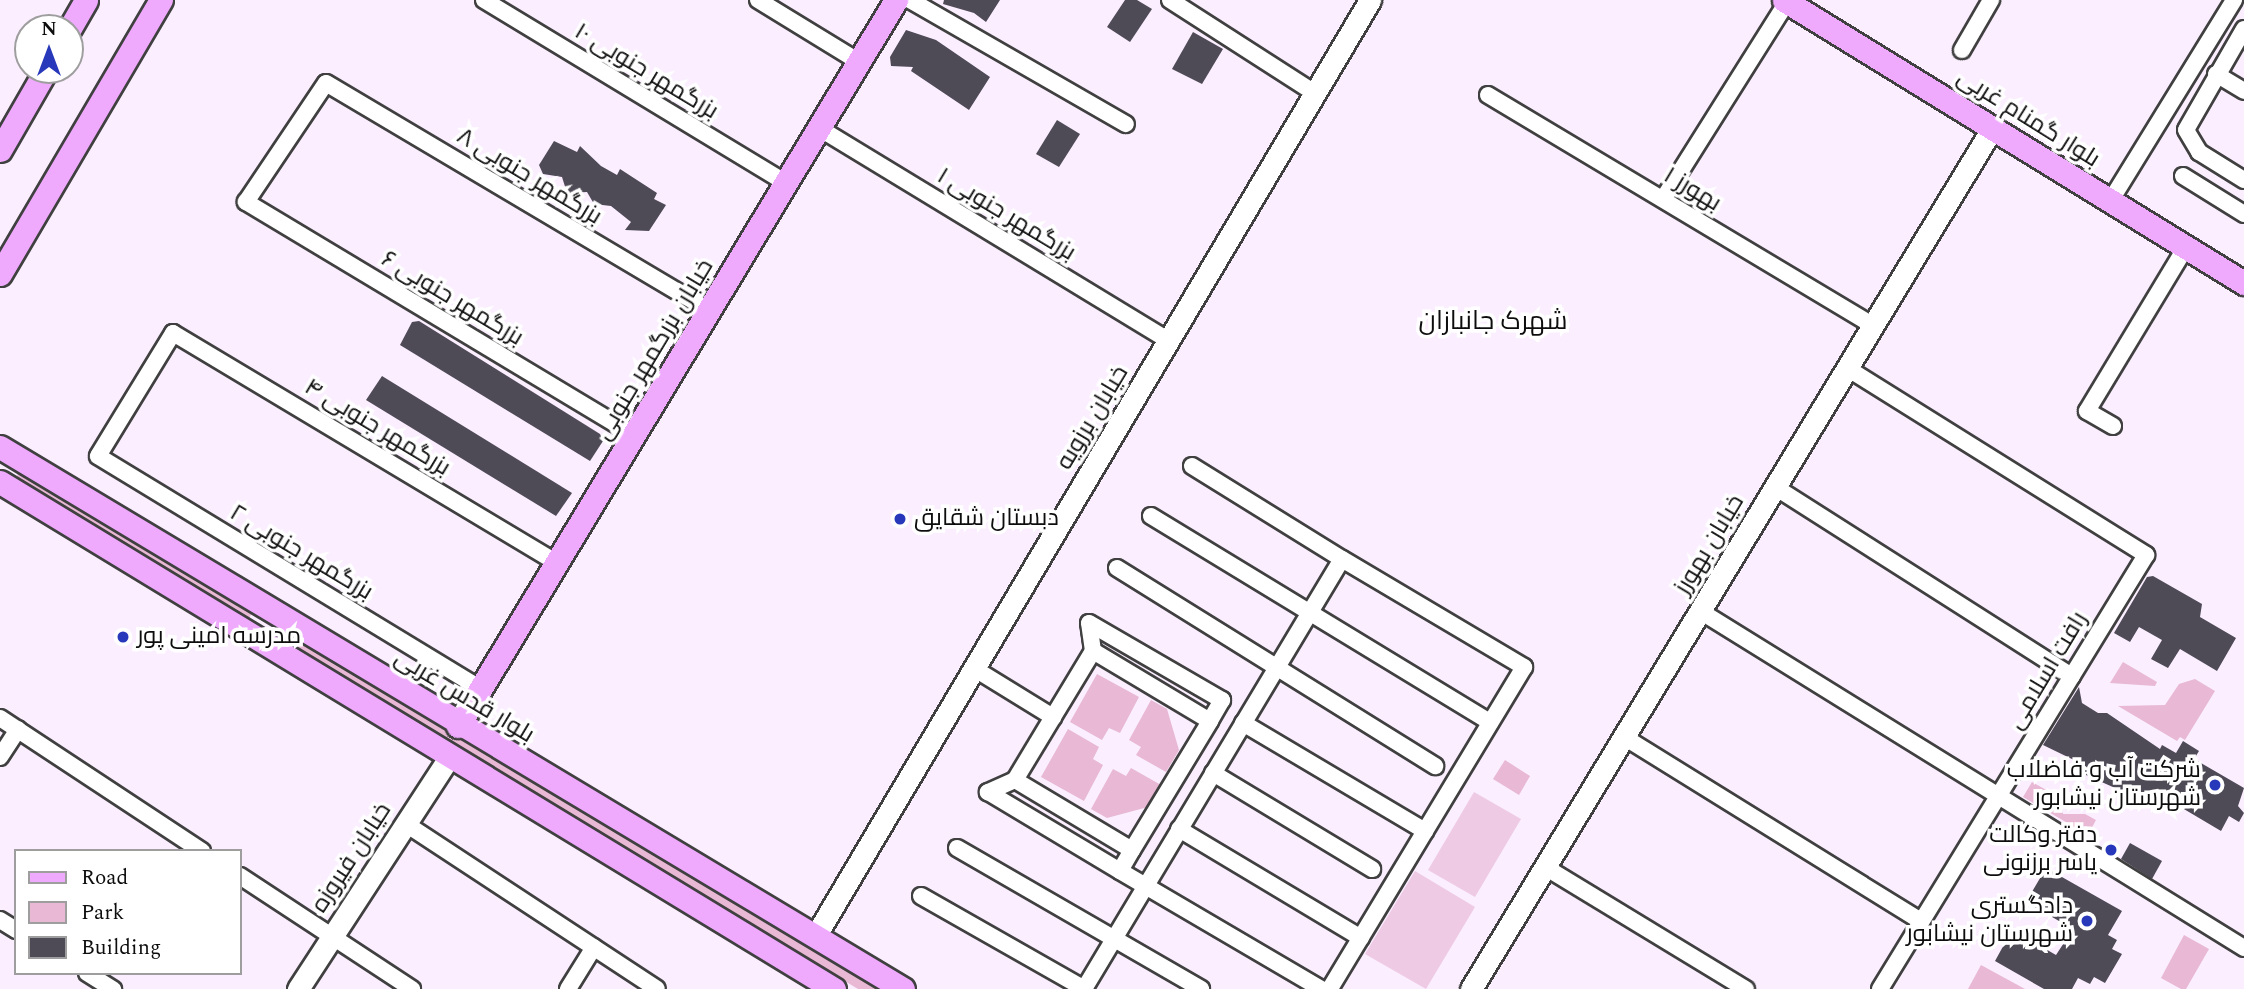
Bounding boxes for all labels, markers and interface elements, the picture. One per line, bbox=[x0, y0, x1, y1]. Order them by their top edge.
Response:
north arrow bbox=[14, 14, 84, 84]
text: N bbox=[41, 15, 57, 44]
street label: بزرگمهر جنوبی ۱۰ bbox=[569, 18, 723, 126]
street label: بلوار گمنام غربی bbox=[1951, 64, 2105, 174]
street label: بزرگمهر جنوبی ۸ bbox=[451, 122, 607, 232]
street label: بزرگمهر جنوبی ۱ bbox=[931, 162, 1081, 268]
street label: بهورز ۱ bbox=[1658, 162, 1726, 218]
street label: بزرگمهر جنوبی ۶ bbox=[376, 245, 528, 353]
street label: خیابان بزرگمهر جنوبی bbox=[590, 254, 720, 446]
district label: شهرک جانبازان bbox=[1419, 306, 1567, 338]
street label: خیابان برزویه bbox=[1051, 361, 1135, 475]
street label: بزرگمهر جنوبی ۴ bbox=[299, 373, 455, 483]
street label: خیابان بهورز bbox=[1669, 490, 1751, 600]
street label: بزرگمهر جنوبی ۲ bbox=[224, 499, 378, 607]
place label: دبستان شقایق bbox=[914, 505, 1059, 533]
marker: دبستان شقایق bbox=[892, 511, 908, 527]
street label: رافت اسلامی bbox=[2002, 607, 2094, 735]
place label: مدرسه امینی پور bbox=[137, 623, 301, 651]
marker: مدرسه امینی پور bbox=[115, 629, 131, 645]
street label: بلوار قدس غربی bbox=[389, 644, 539, 750]
place label: شرکت آب و فاضلاب شهرستان نیشابور bbox=[2007, 757, 2201, 813]
marker: شرکت آب و فاضلاب شهرستان نیشابور bbox=[2207, 777, 2223, 793]
street label: خیابان فیروزه bbox=[306, 798, 398, 918]
place label: دفتر وکالت یاسر برزنونی bbox=[1983, 822, 2097, 878]
marker: دفتر وکالت یاسر برزنونی bbox=[2103, 842, 2119, 858]
legend bbox=[14, 849, 242, 975]
text: Road bbox=[81, 862, 128, 894]
place label: دادگستری شهرستان نیشابور bbox=[1906, 893, 2073, 949]
text: Park bbox=[81, 897, 124, 929]
marker: دادگستری شهرستان نیشابور bbox=[2079, 913, 2095, 929]
text: Building bbox=[81, 932, 161, 964]

